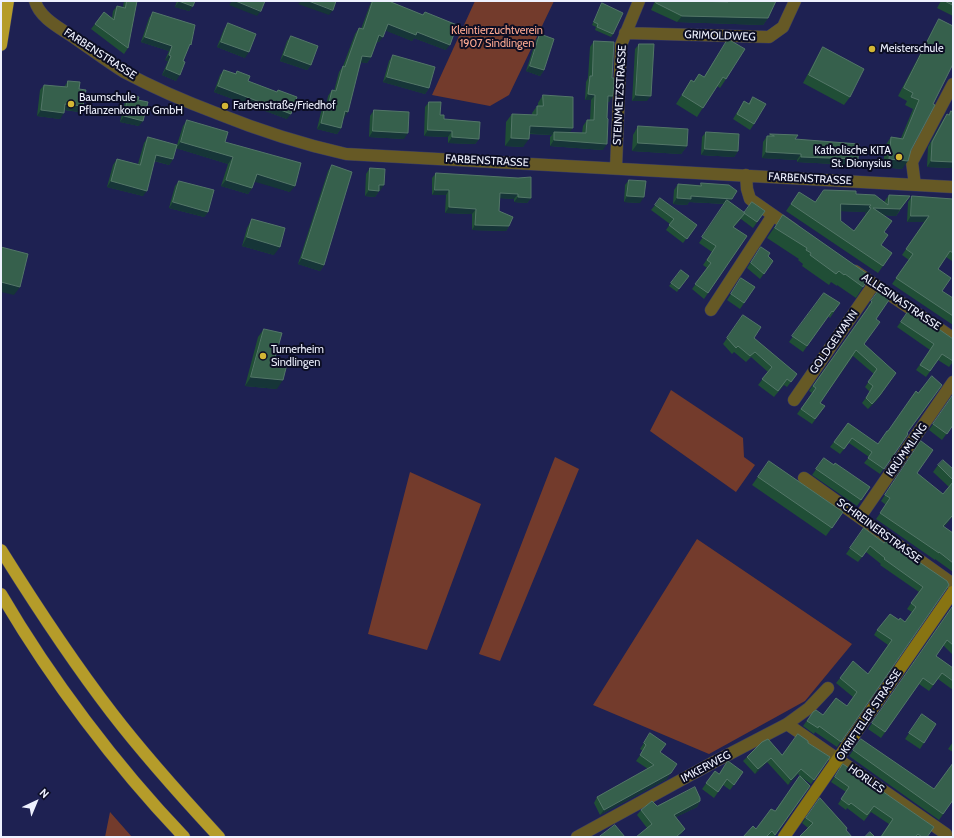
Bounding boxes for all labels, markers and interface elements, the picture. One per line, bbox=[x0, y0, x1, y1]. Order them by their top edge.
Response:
park label: Kleintierzuchtverein 1907 Sindlingen bbox=[451, 24, 543, 50]
street label: FARBENSTRASSE bbox=[61, 26, 139, 82]
street label: GRIMOLDWEG bbox=[684, 28, 756, 44]
place label: Meisterschule bbox=[880, 42, 944, 56]
marker: Meisterschule bbox=[867, 44, 877, 54]
street label: STEINMETZSTRASSE bbox=[611, 45, 629, 145]
place label: Baumschule Pflanzenkontor GmbH bbox=[79, 91, 183, 117]
marker: Baumschule Pflanzenkontor GmbH bbox=[66, 99, 76, 109]
place label: Farbenstraße/Friedhof bbox=[233, 99, 336, 113]
marker: Farbenstraße/Friedhof bbox=[220, 101, 230, 111]
place label: Katholische KITA St. Dionysius bbox=[814, 144, 891, 170]
street label: FARBENSTRASSE bbox=[445, 152, 529, 170]
marker: Katholische KITA St. Dionysius bbox=[894, 152, 904, 162]
street label: FARBENSTRASSE bbox=[768, 170, 852, 188]
street label: ALLESINASTRASSE bbox=[859, 271, 943, 333]
street label: GOLDGEWANN bbox=[807, 307, 861, 377]
place label: Turnerheim Sindlingen bbox=[271, 343, 324, 369]
marker: Turnerheim Sindlingen bbox=[258, 351, 268, 361]
street label: KRÜMMLING bbox=[884, 421, 930, 479]
street label: SCHREINERSTRASSE bbox=[834, 496, 924, 566]
street label: OKRIFTELER STRASSE bbox=[834, 667, 904, 763]
street label: IMKERWEG bbox=[679, 748, 733, 786]
street label: HORLES bbox=[845, 762, 887, 796]
north arrow bbox=[16, 782, 56, 822]
text: N bbox=[37, 786, 52, 801]

